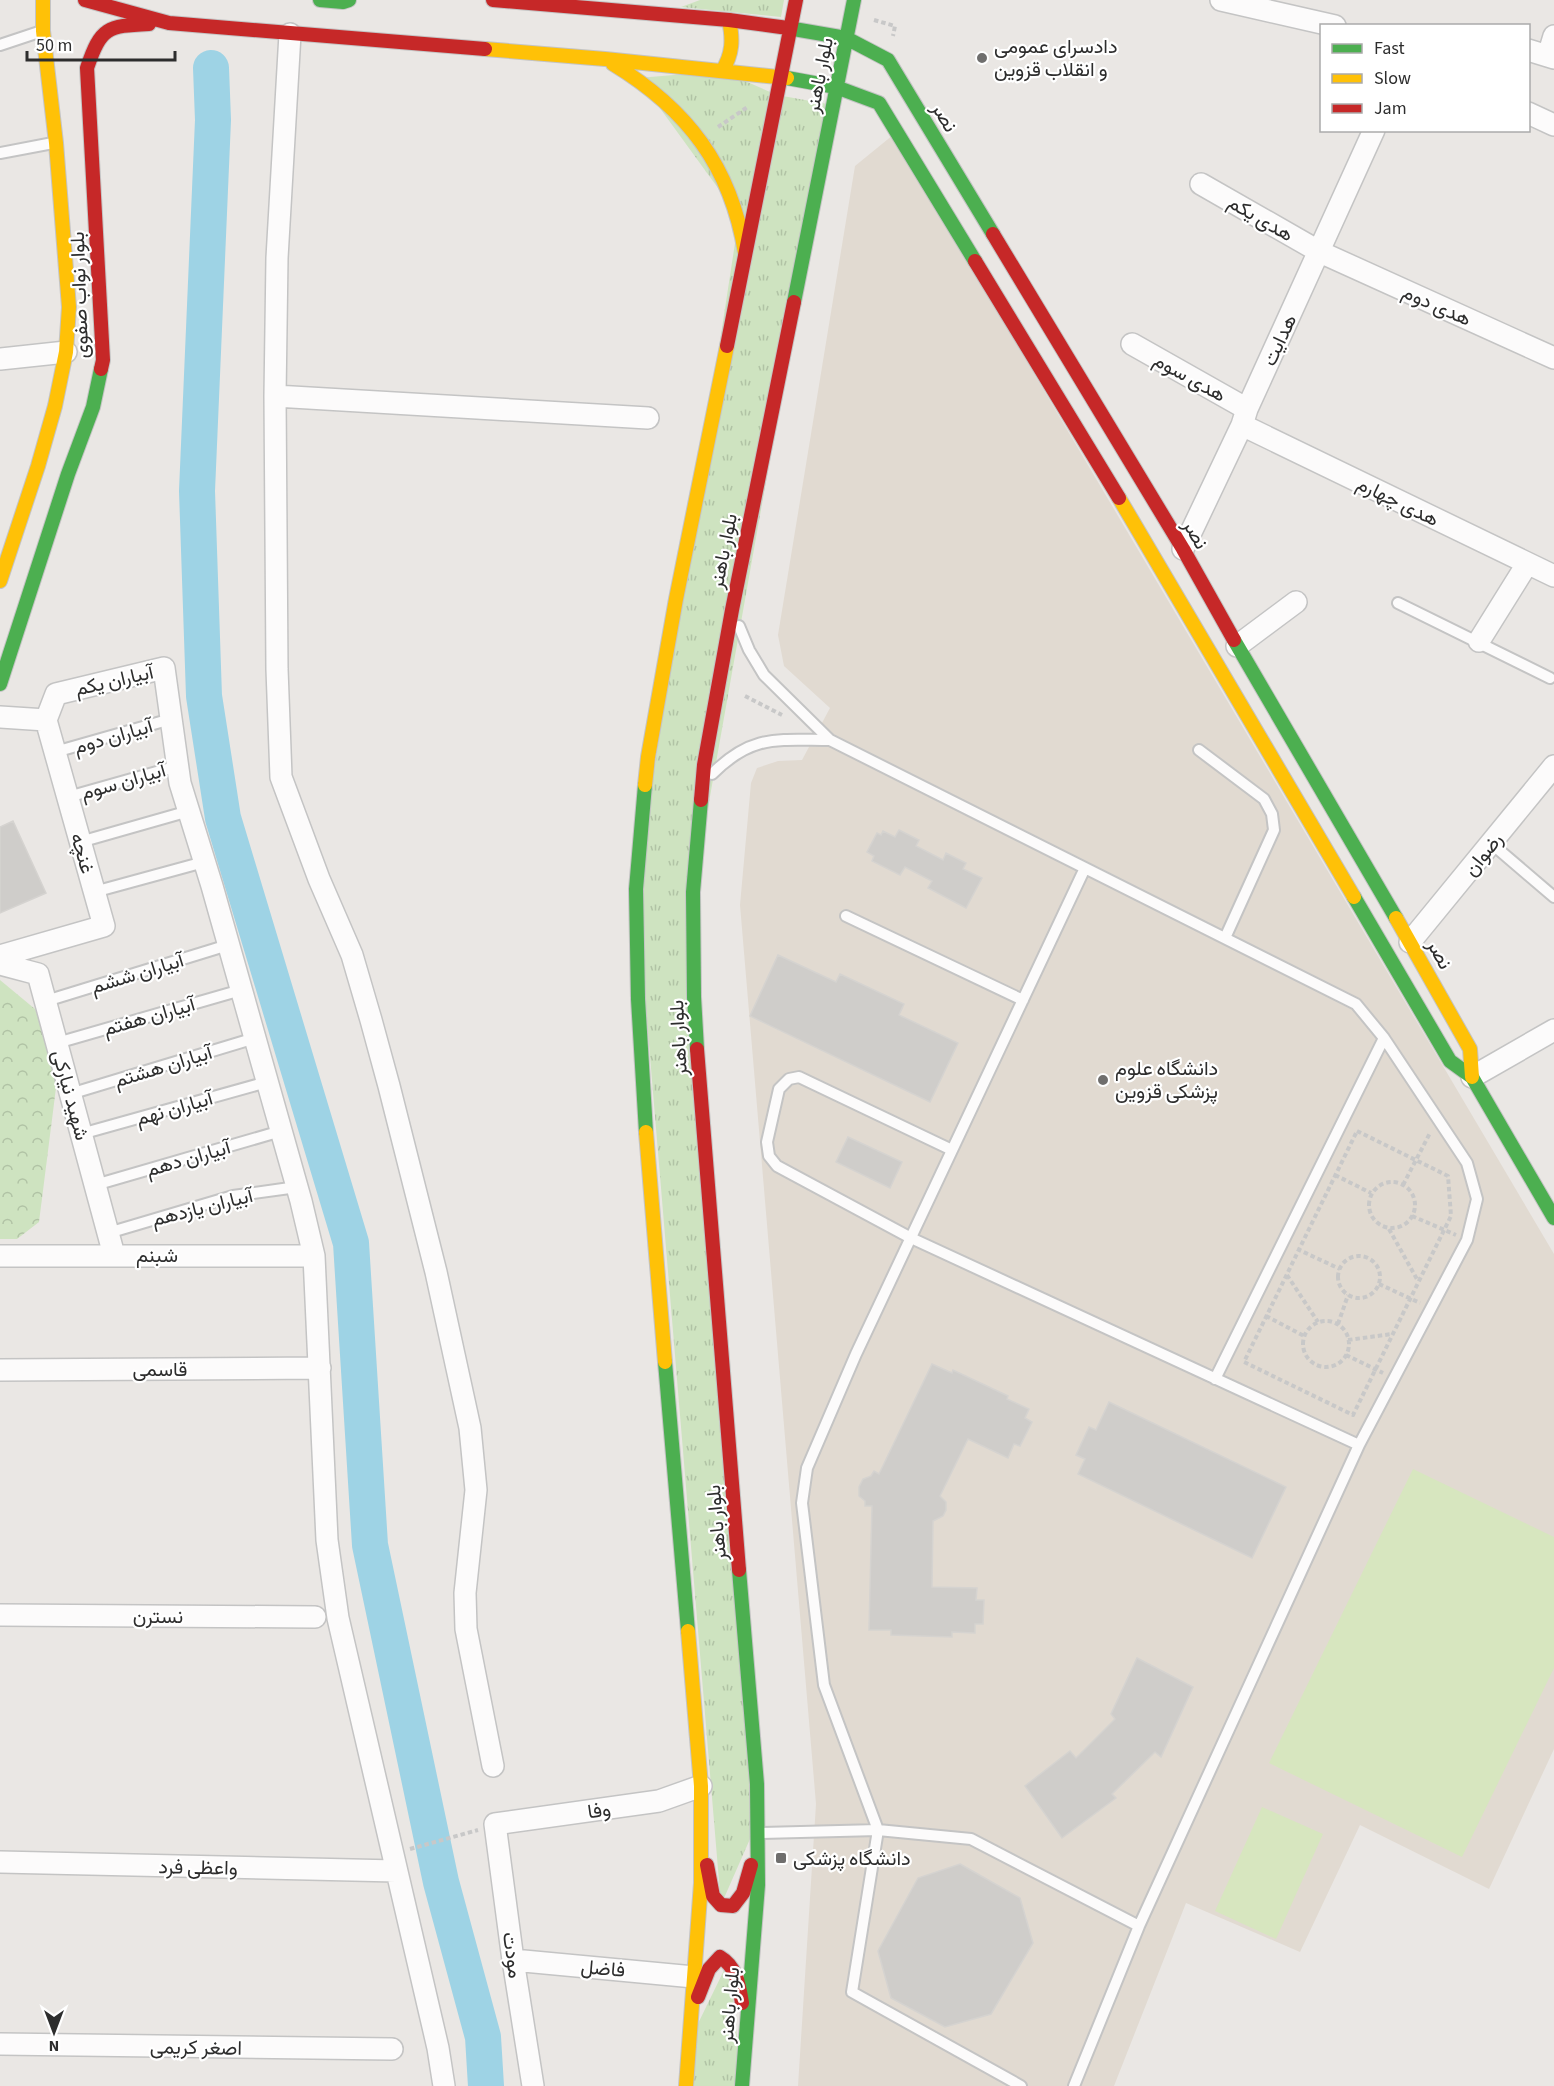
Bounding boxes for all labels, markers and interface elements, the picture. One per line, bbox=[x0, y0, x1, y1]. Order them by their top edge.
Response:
scale bar bbox=[27, 24, 176, 62]
legend bbox=[1320, 24, 1530, 132]
text: 50 m bbox=[36, 33, 72, 58]
place label: دادسرای عمومی و انقلاب قزوین bbox=[994, 33, 1117, 84]
street label: بلوار باهنر bbox=[799, 35, 841, 116]
text: Fast bbox=[1374, 36, 1405, 61]
marker: دادسرای عمومی و انقلاب قزوین bbox=[975, 51, 989, 65]
text: Slow bbox=[1374, 66, 1411, 91]
street label: نصر bbox=[924, 96, 964, 138]
text: Jam bbox=[1374, 96, 1407, 121]
street label: هدی یکم bbox=[1222, 189, 1299, 249]
street label: بلوار نواب صفوی bbox=[64, 231, 96, 359]
street label: هدی دوم bbox=[1398, 278, 1476, 334]
street label: هدایت bbox=[1256, 310, 1304, 371]
street label: هدی سوم bbox=[1148, 346, 1231, 409]
street label: هدی چهارم bbox=[1352, 470, 1443, 534]
street label: بلوار باهنر bbox=[703, 511, 745, 592]
street label: نصر bbox=[1175, 513, 1215, 555]
street label: آبیاران یکم bbox=[72, 658, 158, 704]
street label: آبیاران دوم bbox=[70, 712, 157, 762]
street label: آبیاران سوم bbox=[77, 756, 170, 807]
street label: رضوان bbox=[1457, 827, 1510, 883]
street label: غنچه bbox=[63, 830, 101, 877]
street label: نصر bbox=[1419, 933, 1459, 975]
street label: آبیاران ششم bbox=[87, 946, 189, 1001]
street label: آبیاران هفتم bbox=[100, 990, 200, 1043]
street label: بلوار باهنر bbox=[663, 999, 695, 1078]
street label: آبیاران هشتم bbox=[111, 1038, 217, 1095]
street label: شهید نیارکی bbox=[45, 1047, 96, 1144]
place label: دانشگاه علوم پزشکی قزوین bbox=[1115, 1055, 1218, 1106]
marker: دانشگاه علوم پزشکی قزوین bbox=[1096, 1073, 1110, 1087]
street label: آبیاران نهم bbox=[132, 1084, 217, 1133]
street label: آبیاران دهم bbox=[143, 1133, 235, 1184]
street label: آبیاران یازدهم bbox=[149, 1182, 257, 1234]
street label: شبنم bbox=[136, 1242, 178, 1270]
street label: قاسمی bbox=[133, 1356, 187, 1384]
street label: بلوار باهنر bbox=[700, 1484, 734, 1563]
street label: نسترن bbox=[133, 1603, 183, 1631]
street label: وفا bbox=[586, 1796, 613, 1826]
place label: دانشگاه پزشکی bbox=[793, 1845, 911, 1873]
marker: دانشگاه پزشکی bbox=[774, 1851, 788, 1865]
street label: واعظی فرد bbox=[158, 1853, 238, 1883]
street label: مودت bbox=[495, 1930, 529, 1980]
street label: فاضل bbox=[580, 1953, 626, 1985]
street label: بلوار باهنر bbox=[713, 1966, 747, 2045]
north arrow bbox=[24, 2002, 84, 2062]
street label: اصغر کریمی bbox=[150, 2033, 242, 2063]
text: N bbox=[49, 2035, 59, 2057]

